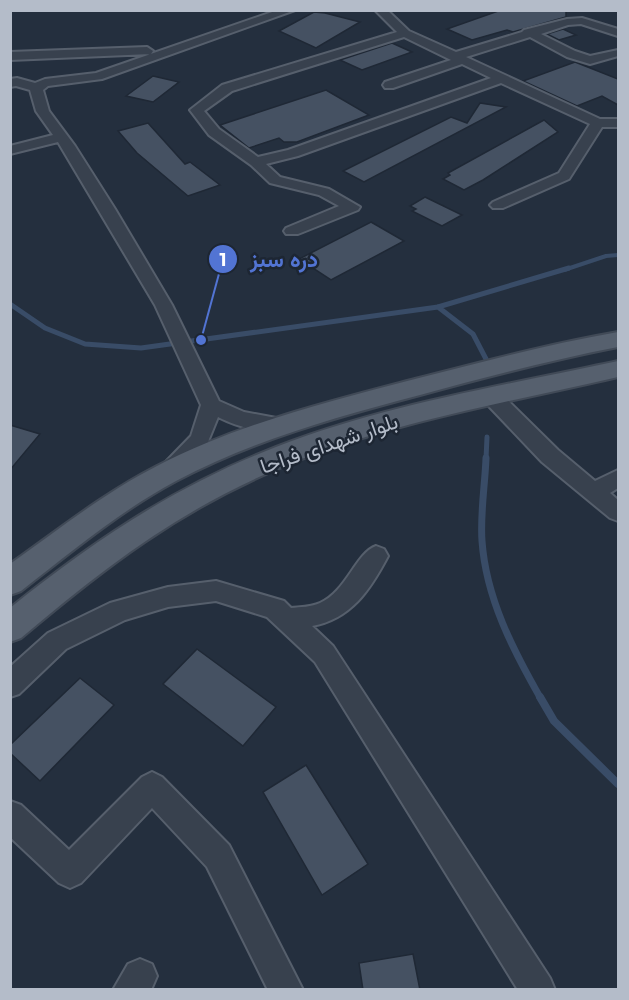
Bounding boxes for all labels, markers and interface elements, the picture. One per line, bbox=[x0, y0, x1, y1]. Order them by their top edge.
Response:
callout: دره سبز bbox=[208, 239, 330, 279]
text: دره سبز bbox=[249, 246, 318, 273]
text: 1 bbox=[219, 249, 227, 271]
street label: بلوار شهدای فراجا bbox=[257, 408, 401, 480]

